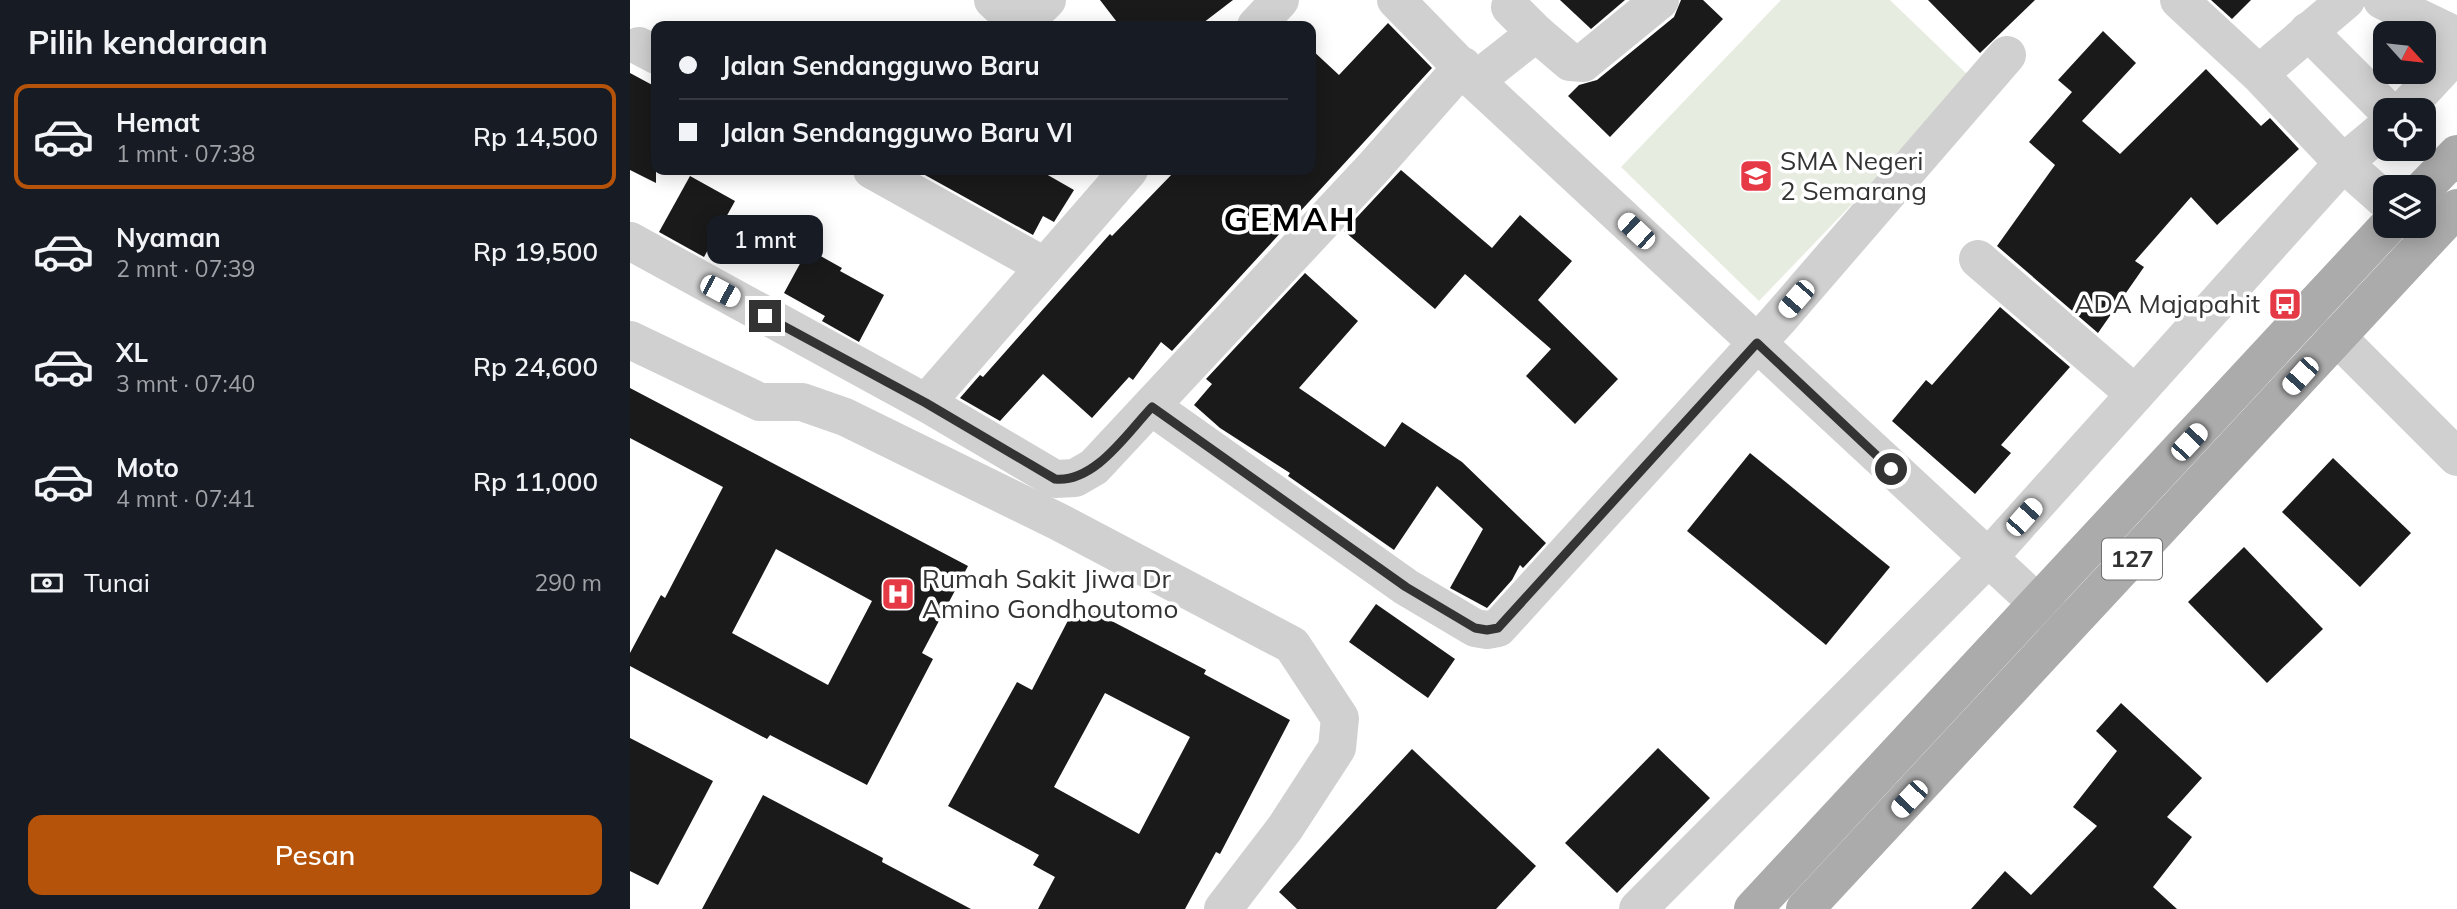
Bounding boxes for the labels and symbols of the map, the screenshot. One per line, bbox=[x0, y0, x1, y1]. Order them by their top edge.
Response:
north arrow bbox=[2373, 21, 2436, 84]
place label: SMA Negeri 2 Semarang bbox=[1780, 144, 1927, 207]
school or university icon: SMA Negeri 2 Semarang bbox=[1737, 157, 1775, 195]
district label: GEMAH bbox=[1223, 198, 1357, 239]
car bbox=[1614, 209, 1659, 253]
callout: 1 mnt bbox=[707, 215, 823, 264]
car bbox=[697, 272, 744, 310]
car bbox=[1775, 276, 1818, 322]
bus stop icon: ADA Majapahit bbox=[2266, 285, 2304, 323]
place label: ADA Majapahit bbox=[2074, 287, 2260, 320]
route end bbox=[749, 300, 781, 332]
car bbox=[2279, 353, 2322, 399]
car bbox=[2167, 419, 2212, 465]
route start bbox=[1875, 453, 1907, 485]
car bbox=[2003, 494, 2046, 540]
road number: 127 bbox=[2102, 538, 2162, 580]
place label: Rumah Sakit Jiwa Dr Amino Gondhoutomo bbox=[922, 562, 1178, 625]
hospital icon: Rumah Sakit Jiwa Dr Amino Gondhoutomo bbox=[879, 575, 917, 613]
car bbox=[1887, 776, 1932, 822]

